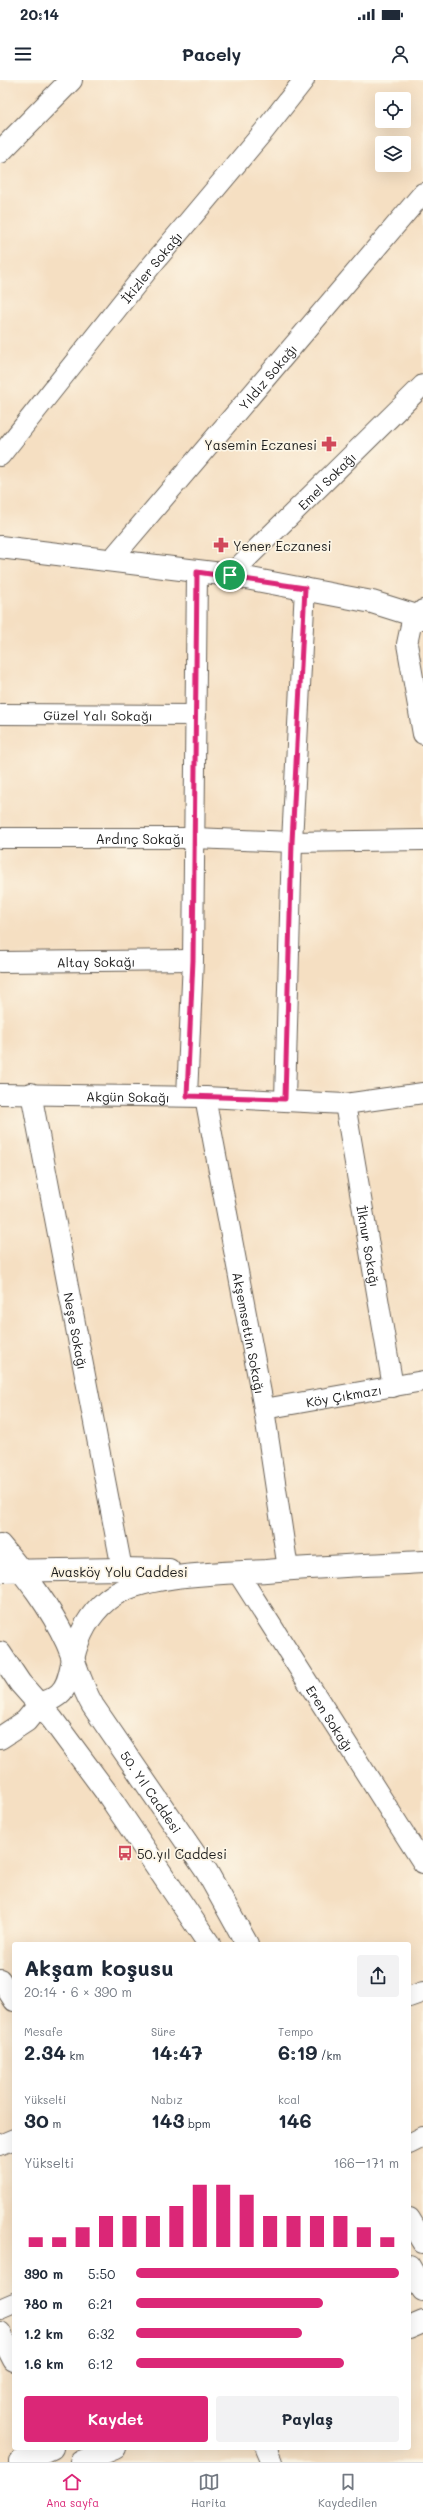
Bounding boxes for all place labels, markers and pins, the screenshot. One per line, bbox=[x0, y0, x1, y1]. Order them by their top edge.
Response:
pharmacy icon: Yasemin Eczanesi bbox=[320, 435, 338, 453]
place label: Yasemin Eczanesi bbox=[204, 436, 317, 453]
pharmacy icon: Yener Eczanesi bbox=[212, 536, 230, 554]
place label: Yener Eczanesi bbox=[233, 537, 331, 554]
pin bbox=[213, 558, 247, 592]
bus stop icon: 50.yıl Caddesi bbox=[116, 1844, 134, 1862]
place label: 50.yıl Caddesi bbox=[137, 1845, 227, 1862]

